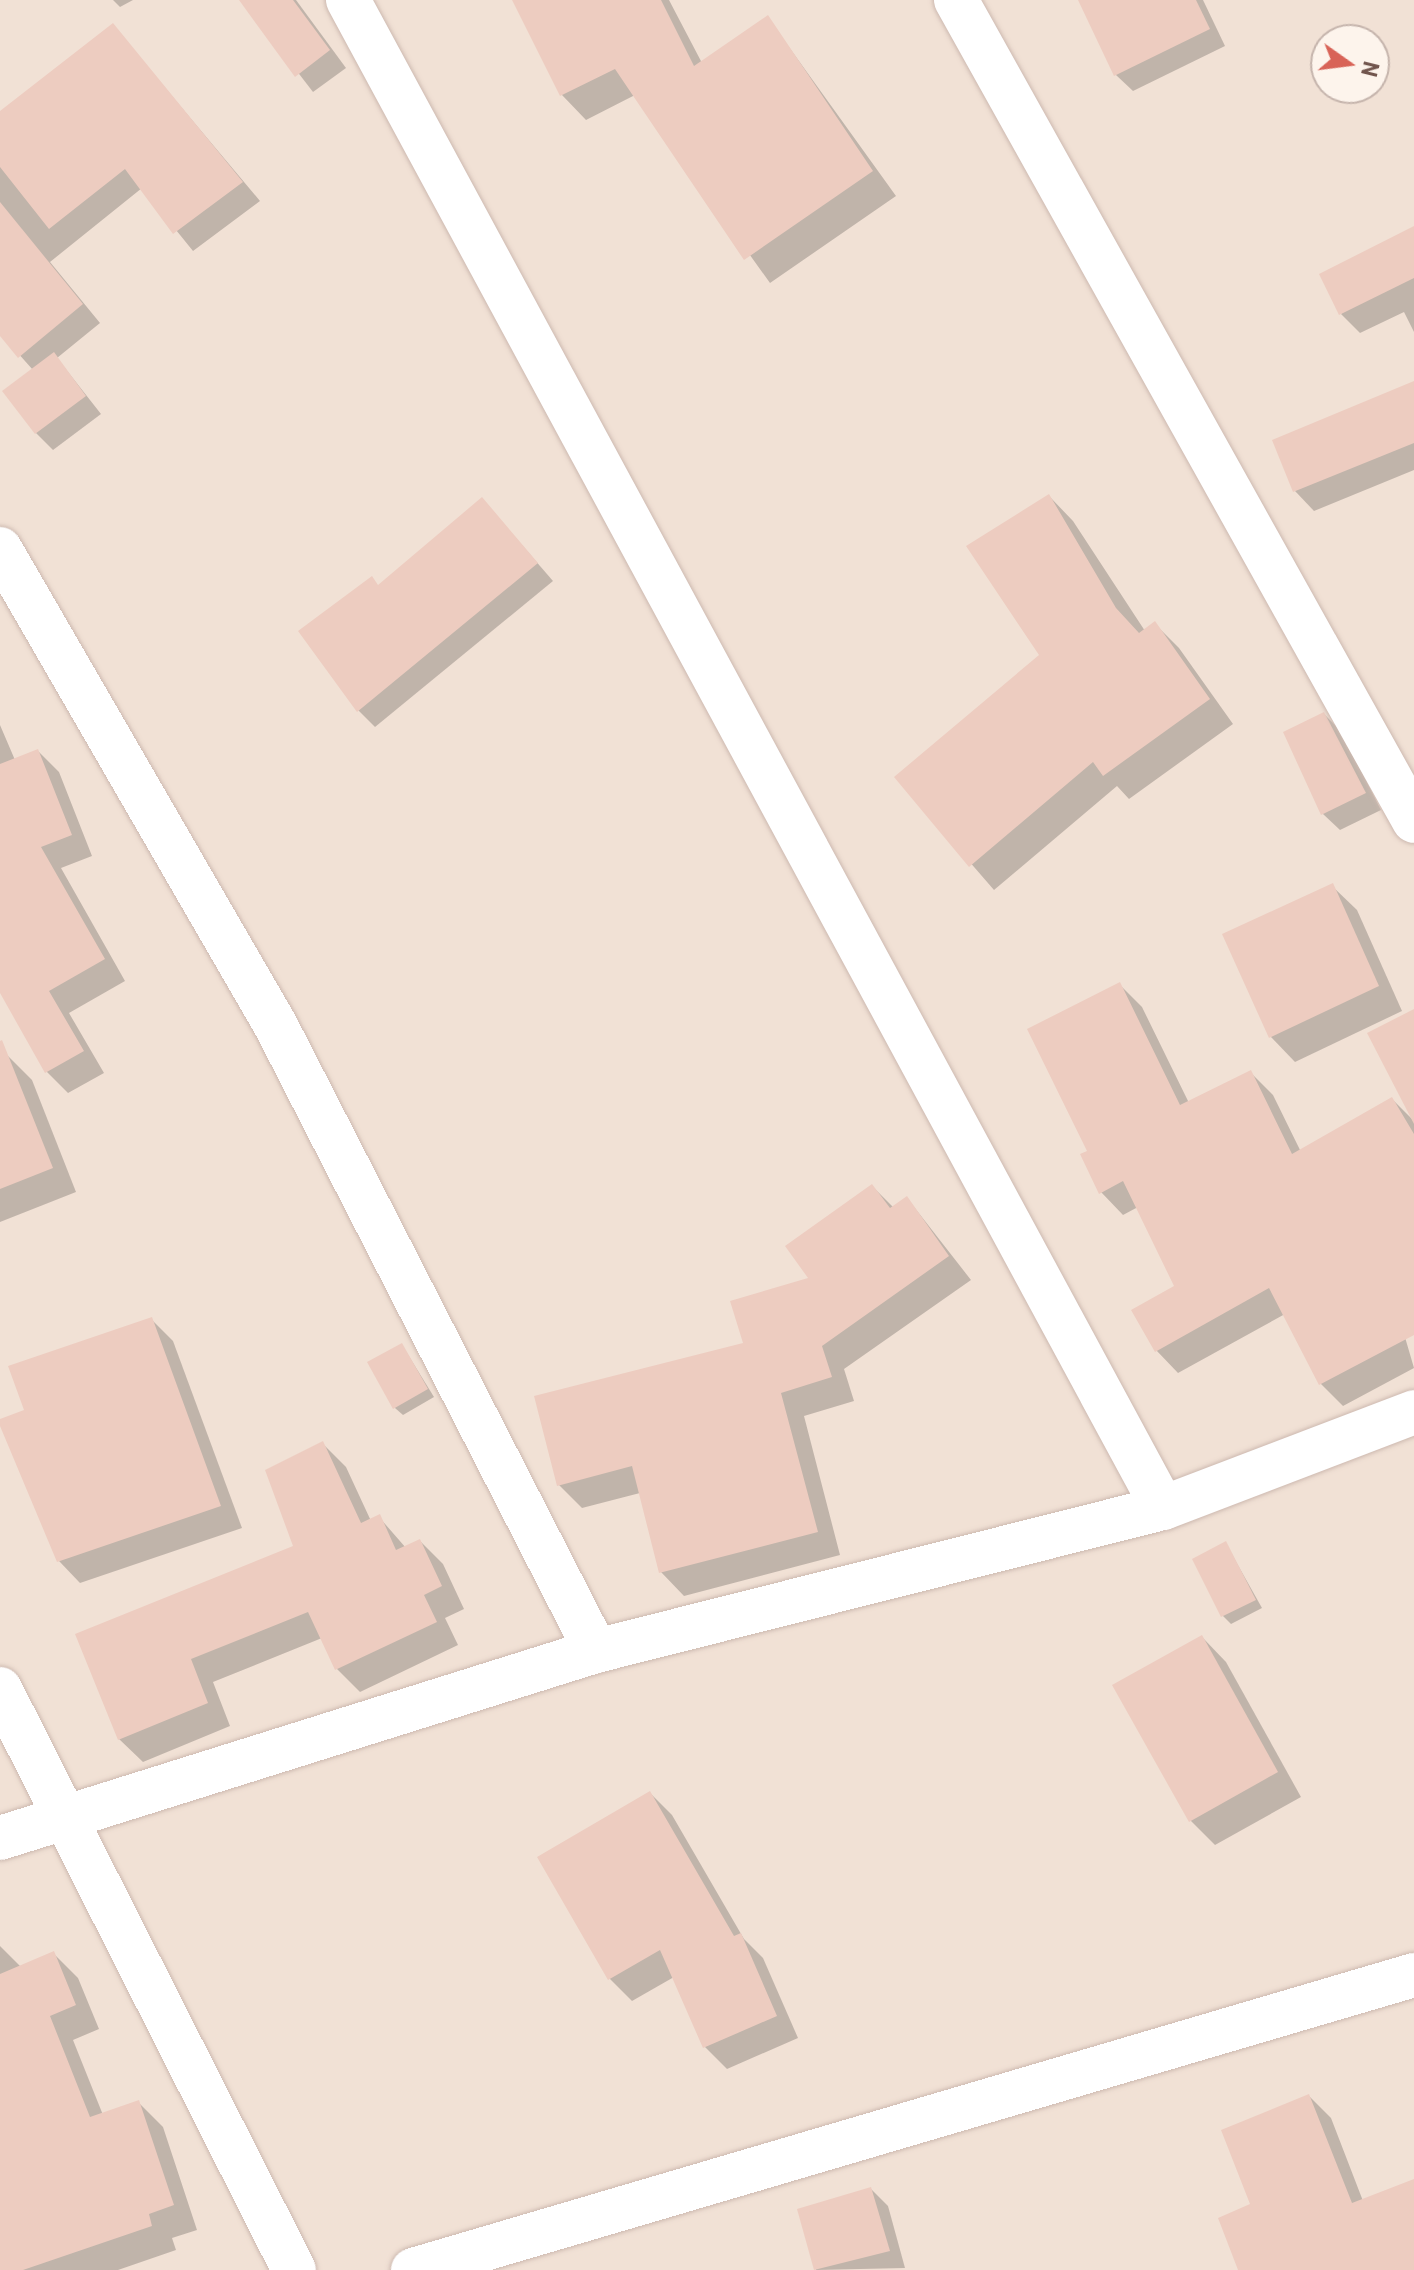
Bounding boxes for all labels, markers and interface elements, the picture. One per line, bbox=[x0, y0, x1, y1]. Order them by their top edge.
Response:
north arrow bbox=[1310, 24, 1390, 104]
text: N bbox=[1357, 59, 1386, 80]

